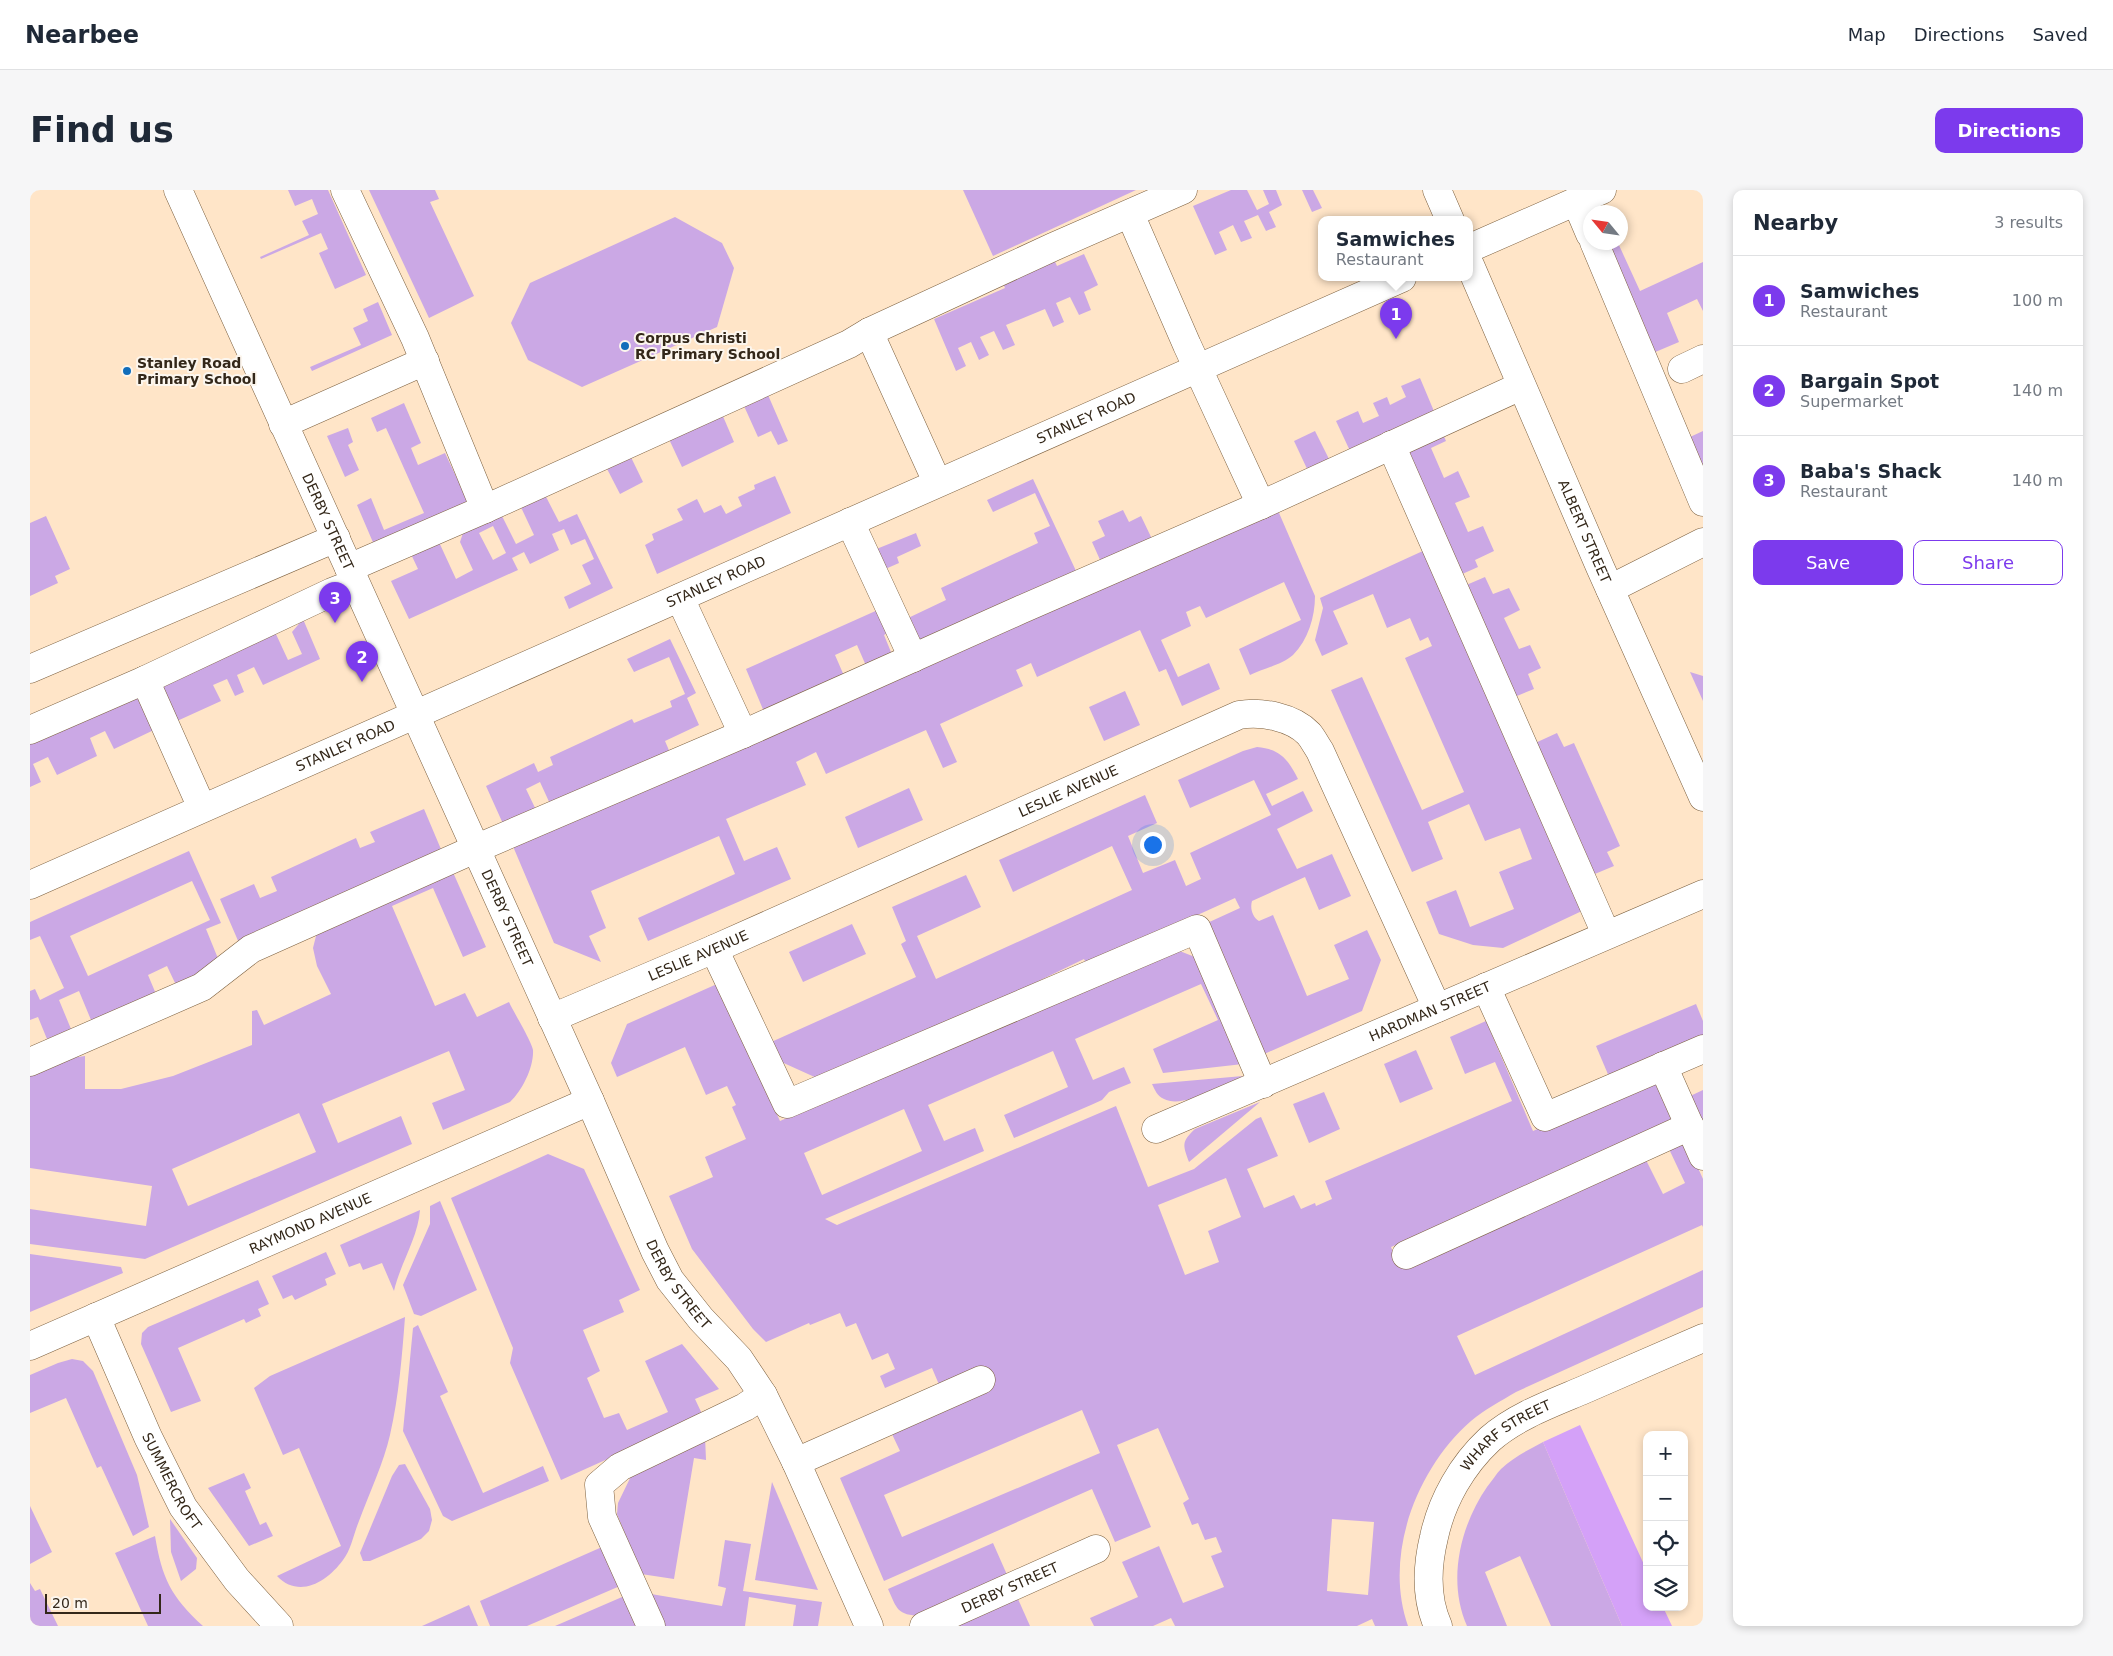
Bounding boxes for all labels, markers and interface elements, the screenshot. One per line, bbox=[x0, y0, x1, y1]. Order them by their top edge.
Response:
text: Nearbee bbox=[25, 21, 139, 49]
text: Map bbox=[1848, 24, 1886, 45]
text: Directions bbox=[1914, 24, 2004, 45]
text: Saved bbox=[2032, 24, 2088, 45]
button: Directions bbox=[1935, 108, 2083, 153]
text: Find us bbox=[30, 110, 174, 150]
north arrow bbox=[1583, 205, 1628, 250]
text: Nearby bbox=[1753, 211, 1838, 235]
text: 3 results bbox=[1994, 213, 2063, 232]
popup bbox=[1318, 216, 1473, 281]
text: Samwiches bbox=[1336, 228, 1455, 250]
text: Restaurant bbox=[1336, 250, 1423, 269]
text: Samwiches bbox=[1800, 280, 1919, 302]
text: 1 bbox=[1763, 291, 1775, 310]
text: 100 m bbox=[2012, 291, 2063, 310]
pin: 1 bbox=[1380, 298, 1412, 339]
text: Restaurant bbox=[1800, 302, 1888, 321]
place label: Corpus Christi RC Primary School bbox=[635, 330, 780, 362]
marker: Corpus Christi RC Primary School bbox=[619, 340, 631, 352]
place label: Stanley Road Primary School bbox=[137, 355, 256, 387]
marker: Stanley Road Primary School bbox=[121, 365, 133, 377]
text: Bargain Spot bbox=[1800, 370, 1939, 392]
text: 2 bbox=[1763, 381, 1775, 400]
text: 140 m bbox=[2012, 381, 2063, 400]
street label: STANLEY ROAD bbox=[1034, 389, 1138, 447]
text: Supermarket bbox=[1800, 392, 1903, 411]
text: Baba's Shack bbox=[1800, 460, 1941, 482]
street label: DERBY STREET bbox=[299, 471, 357, 573]
text: 3 bbox=[1763, 471, 1775, 490]
text: 140 m bbox=[2012, 471, 2063, 490]
street label: ALBERT STREET bbox=[1555, 477, 1614, 586]
text: Restaurant bbox=[1800, 482, 1888, 501]
button: Save bbox=[1753, 540, 1903, 585]
button: Share bbox=[1913, 540, 2063, 585]
street label: STANLEY ROAD bbox=[664, 553, 768, 611]
pin: 3 bbox=[319, 582, 351, 623]
pin: 2 bbox=[346, 641, 378, 682]
street label: STANLEY ROAD bbox=[293, 716, 398, 774]
street label: LESLIE AVENUE bbox=[1016, 762, 1121, 820]
your location bbox=[1140, 832, 1166, 858]
street label: DERBY STREET bbox=[478, 867, 536, 969]
street label: LESLIE AVENUE bbox=[646, 927, 751, 984]
street label: HARDMAN STREET bbox=[1367, 978, 1493, 1045]
street label: RAYMOND AVENUE bbox=[247, 1190, 374, 1257]
street label: DERBY STREET bbox=[643, 1237, 714, 1332]
street label: WHARF STREET bbox=[1457, 1397, 1553, 1474]
street label: SUMMERCROFT bbox=[139, 1430, 205, 1533]
map controls bbox=[1643, 1431, 1688, 1611]
button: + bbox=[1643, 1431, 1688, 1476]
button: − bbox=[1643, 1476, 1688, 1521]
button: locate bbox=[1643, 1521, 1688, 1566]
street label: DERBY STREET bbox=[959, 1559, 1061, 1616]
button: layers bbox=[1643, 1566, 1688, 1611]
scale bar bbox=[45, 1591, 161, 1614]
text: 20 m bbox=[52, 1595, 88, 1611]

